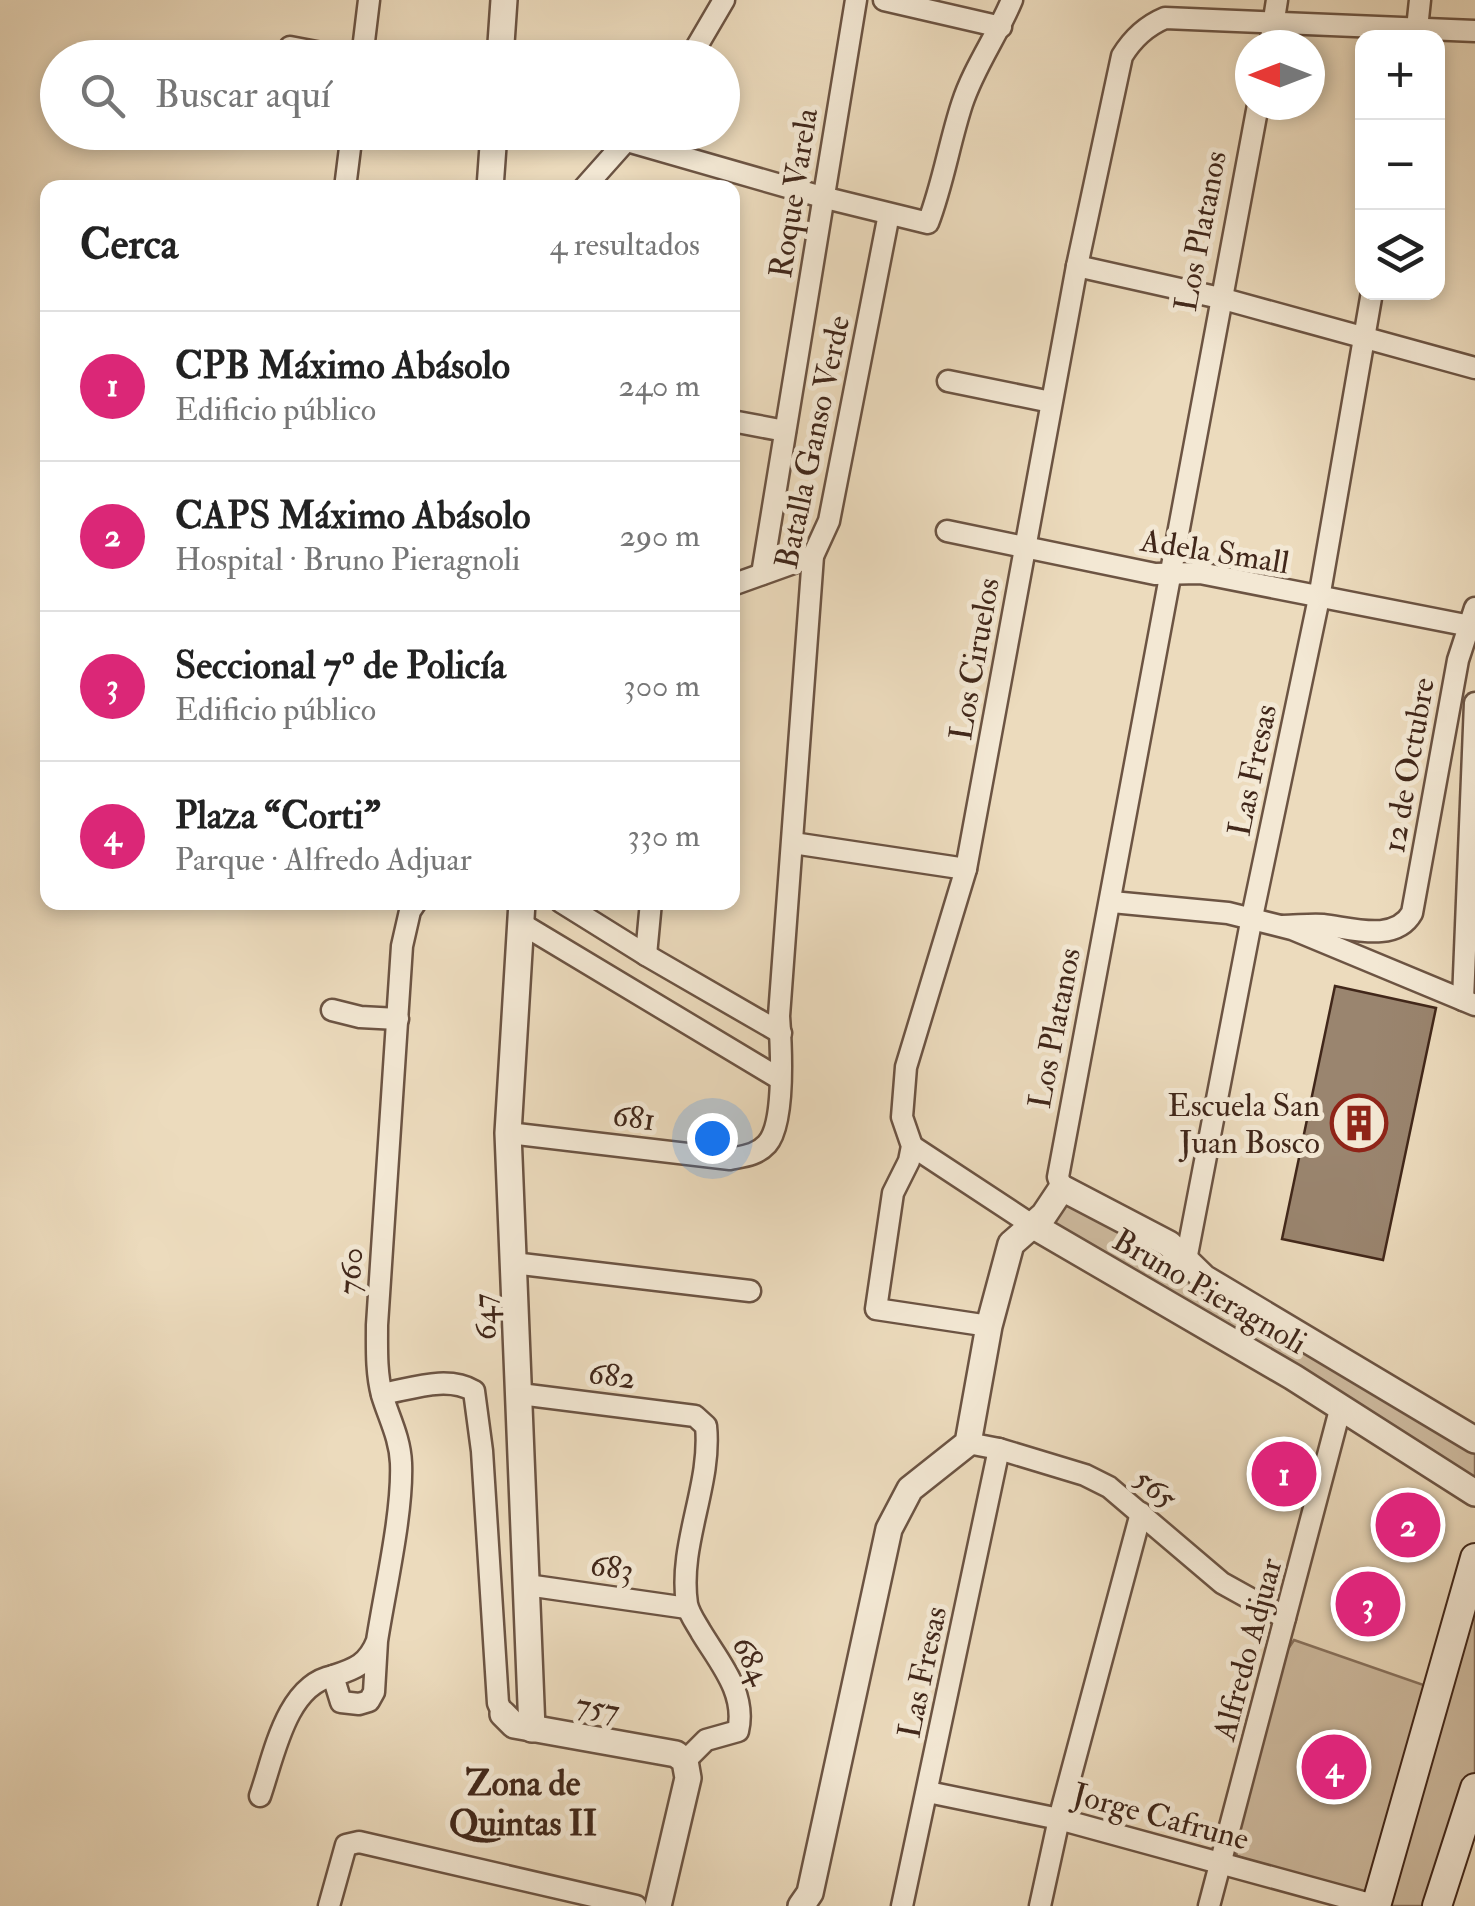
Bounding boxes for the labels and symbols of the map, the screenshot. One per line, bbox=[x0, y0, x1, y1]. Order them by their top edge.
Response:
north arrow bbox=[1235, 30, 1325, 120]
street label: Roque Varela bbox=[761, 105, 827, 281]
street label: Los Platanos bbox=[1166, 147, 1236, 315]
street label: Batalla Ganso Verde bbox=[767, 312, 859, 572]
street label: Adela Small bbox=[1137, 520, 1292, 583]
street label: Los Ciruelos bbox=[941, 575, 1009, 744]
street label: 12 de Octubre bbox=[1374, 675, 1444, 856]
street label: Las Fresas bbox=[1220, 701, 1286, 840]
street label: Los Platanos bbox=[1020, 944, 1090, 1112]
place label: Escuela San Juan Bosco bbox=[1168, 1086, 1320, 1163]
building icon: Escuela San Juan Bosco bbox=[1329, 1093, 1389, 1153]
street label: 681 bbox=[610, 1096, 657, 1140]
your location bbox=[687, 1113, 738, 1164]
street label: Bruno Pieragnoli bbox=[1105, 1220, 1314, 1364]
street label: 760 bbox=[329, 1246, 373, 1296]
street label: 647 bbox=[464, 1292, 506, 1342]
street label: 682 bbox=[586, 1353, 638, 1399]
pin: 1 bbox=[1252, 1436, 1316, 1512]
street label: 565 bbox=[1126, 1459, 1185, 1518]
pin: 2 bbox=[1376, 1488, 1440, 1562]
street label: 683 bbox=[588, 1545, 636, 1591]
street label: Alfredo Adjuar bbox=[1204, 1554, 1292, 1746]
pin: 3 bbox=[1336, 1566, 1400, 1642]
street label: Las Fresas bbox=[890, 1603, 956, 1742]
street label: 684 bbox=[723, 1630, 780, 1693]
street label: 757 bbox=[573, 1685, 623, 1732]
pin: 4 bbox=[1302, 1730, 1366, 1804]
district label: Zona de Quintas II bbox=[449, 1762, 597, 1846]
street label: Jorge Cafrune bbox=[1067, 1774, 1253, 1860]

